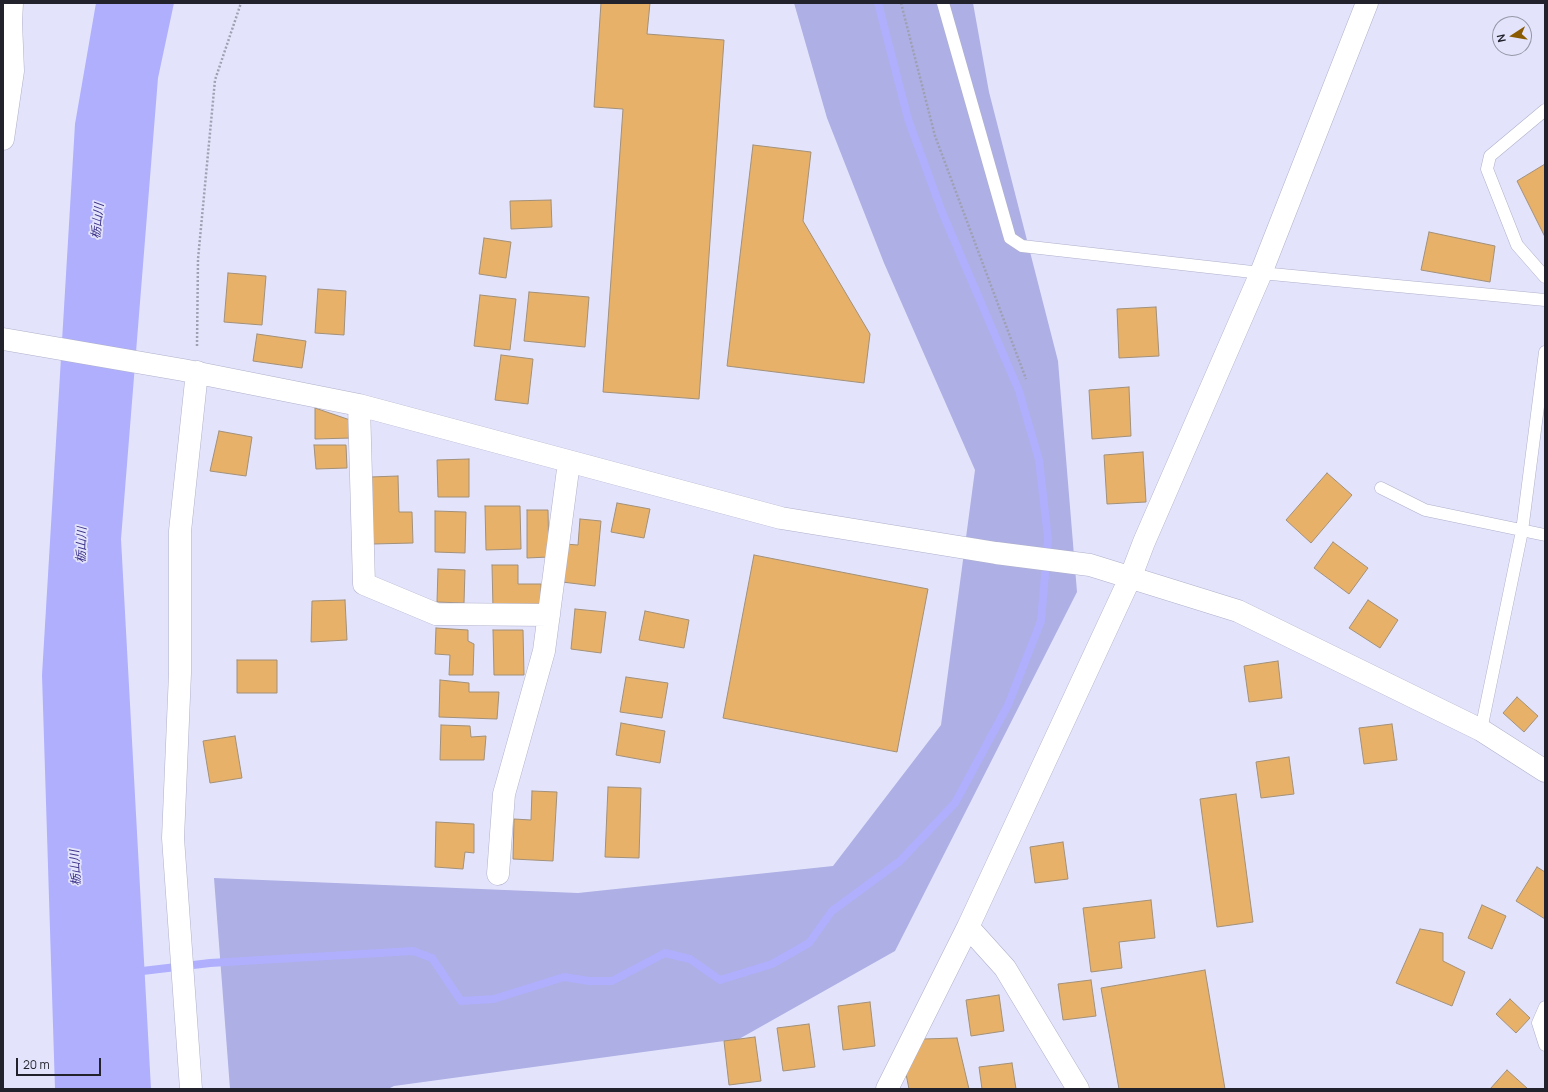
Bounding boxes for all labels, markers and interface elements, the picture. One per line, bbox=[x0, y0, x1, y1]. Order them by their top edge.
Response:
north arrow bbox=[1492, 16, 1532, 56]
text: N bbox=[1493, 33, 1509, 44]
water label: 栃山川 bbox=[89, 202, 107, 240]
water label: 栃山川 bbox=[74, 527, 90, 563]
water label: 栃山川 bbox=[68, 850, 84, 886]
scale bar bbox=[18, 1050, 103, 1076]
text: 20 m bbox=[23, 1056, 50, 1073]

